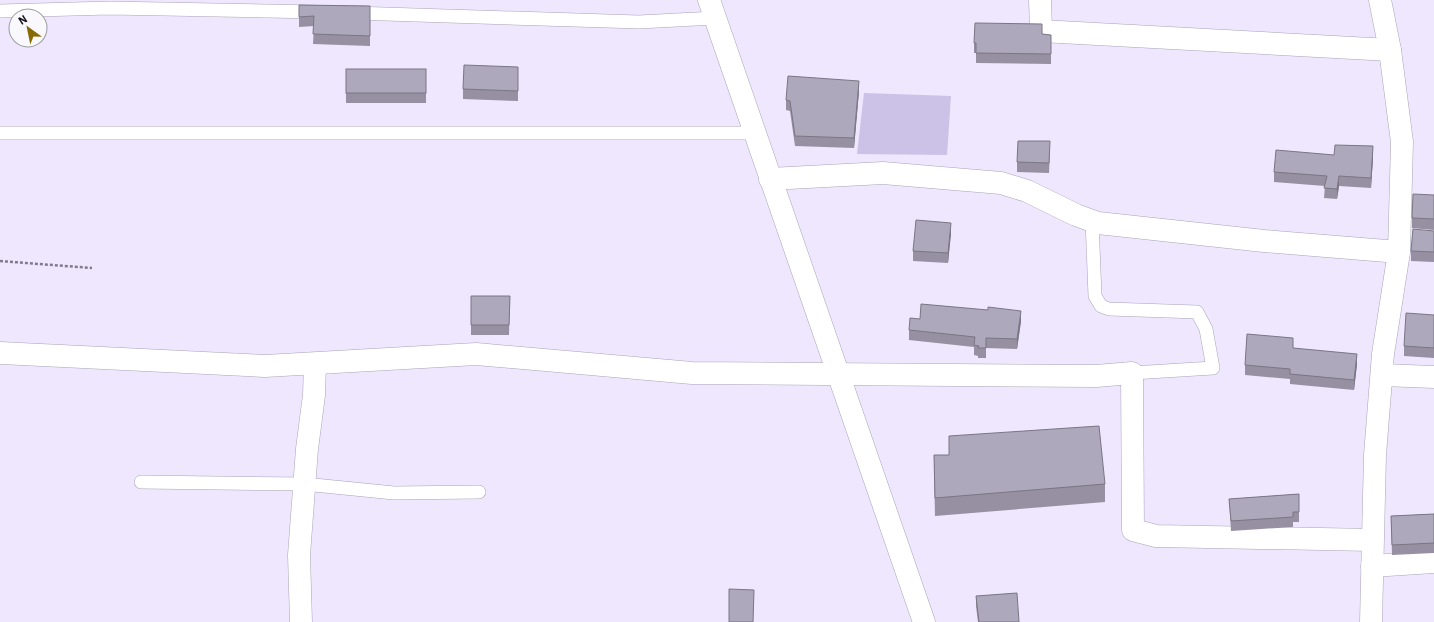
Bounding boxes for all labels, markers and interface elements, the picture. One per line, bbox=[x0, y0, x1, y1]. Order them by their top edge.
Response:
north arrow bbox=[8, 8, 48, 48]
text: N bbox=[15, 12, 30, 28]

